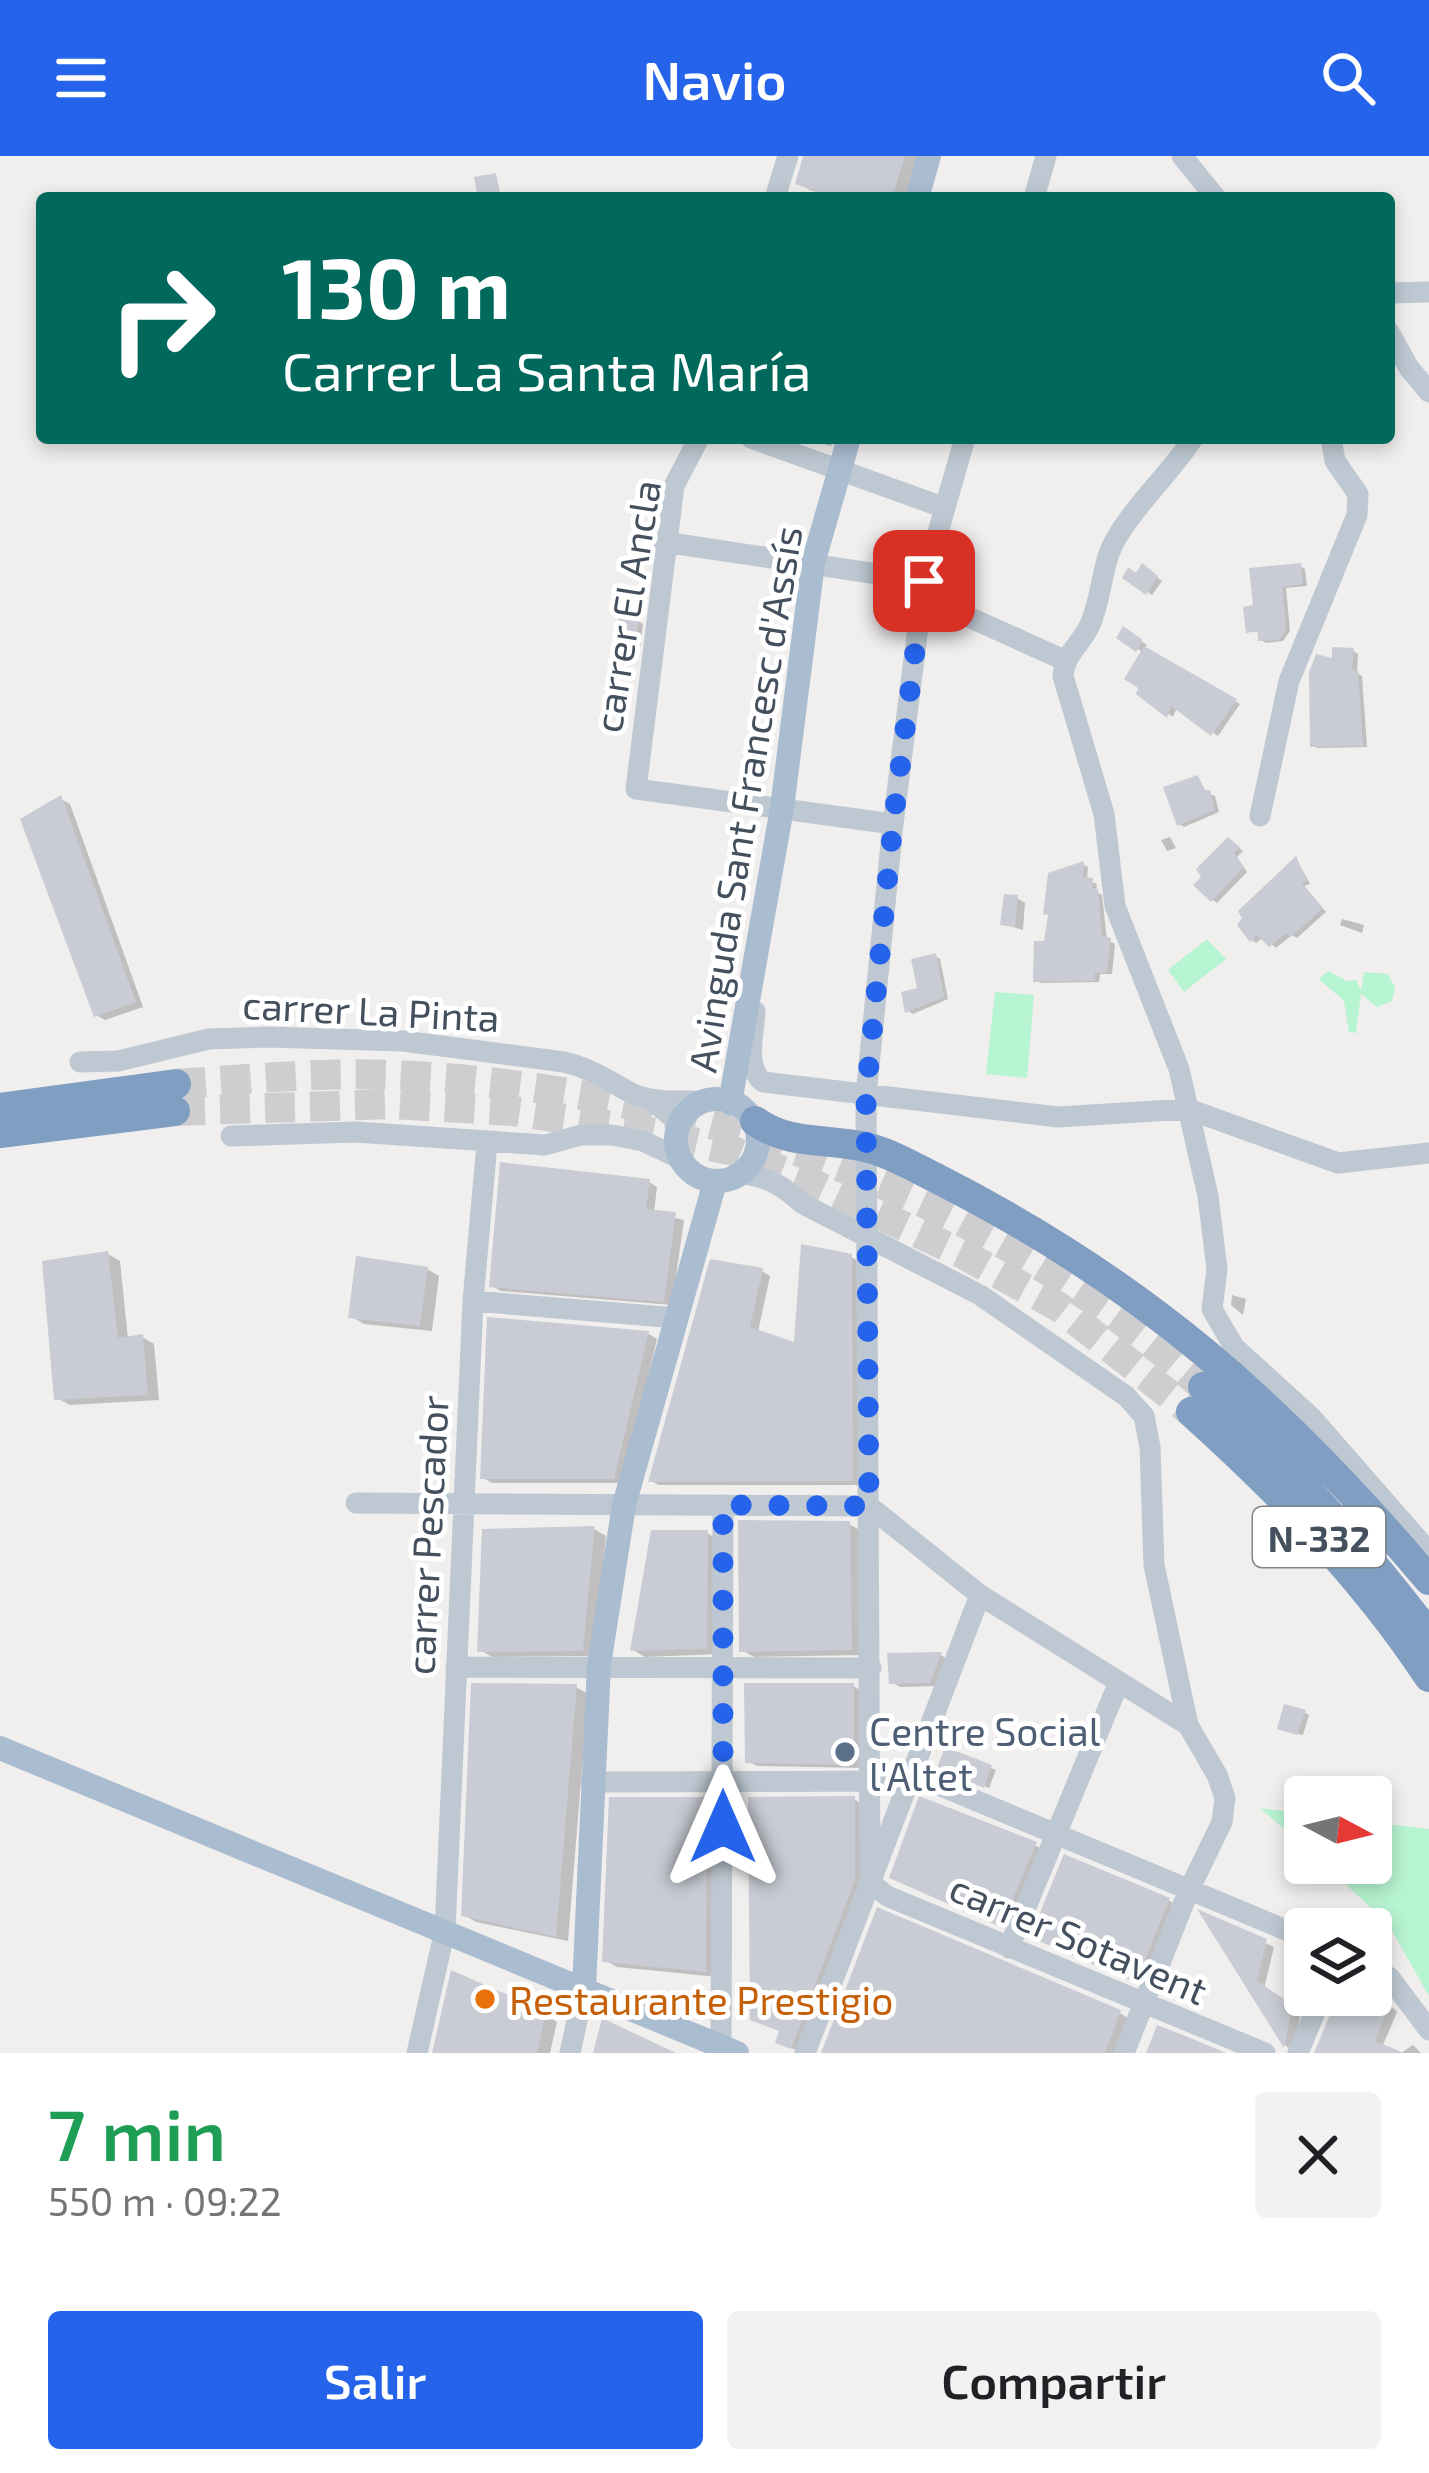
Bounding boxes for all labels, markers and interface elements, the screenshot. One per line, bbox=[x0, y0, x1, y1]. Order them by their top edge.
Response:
icon: menu bbox=[48, 45, 114, 111]
icon: search bbox=[1315, 45, 1381, 111]
text: Navio bbox=[642, 46, 787, 111]
text: 130 m bbox=[282, 235, 511, 336]
icon: right bbox=[84, 240, 240, 396]
text: Carrer La Santa María bbox=[282, 337, 811, 402]
street label: carrer El Ancla bbox=[583, 476, 669, 736]
street label: Avinguda Sant Francesc d'Assís bbox=[678, 523, 810, 1075]
pin bbox=[873, 530, 975, 632]
icon: arrive bbox=[891, 548, 957, 614]
street label: carrer La Pinta bbox=[241, 980, 501, 1040]
street label: carrer Pescador bbox=[395, 1394, 457, 1676]
road number: N-332 bbox=[1253, 1507, 1385, 1567]
place label: Centre Social l'Altet bbox=[869, 1707, 1101, 1799]
marker: Centre Social l'Altet bbox=[832, 1739, 858, 1765]
position arrow bbox=[660, 1764, 786, 1890]
north arrow bbox=[1284, 1776, 1392, 1884]
map controls bbox=[1284, 1776, 1392, 2016]
street label: carrer Sotavent bbox=[943, 1863, 1215, 2013]
button: layers bbox=[1284, 1908, 1392, 2016]
place label: Restaurante Prestigio bbox=[509, 1976, 893, 2023]
marker: Restaurante Prestigio bbox=[472, 1986, 498, 2012]
text: 7 min bbox=[48, 2089, 226, 2175]
button: close bbox=[1255, 2092, 1381, 2218]
text: 550 m · 09:22 bbox=[48, 2177, 282, 2224]
button: Salir bbox=[48, 2311, 703, 2449]
button: Compartir bbox=[727, 2311, 1381, 2449]

